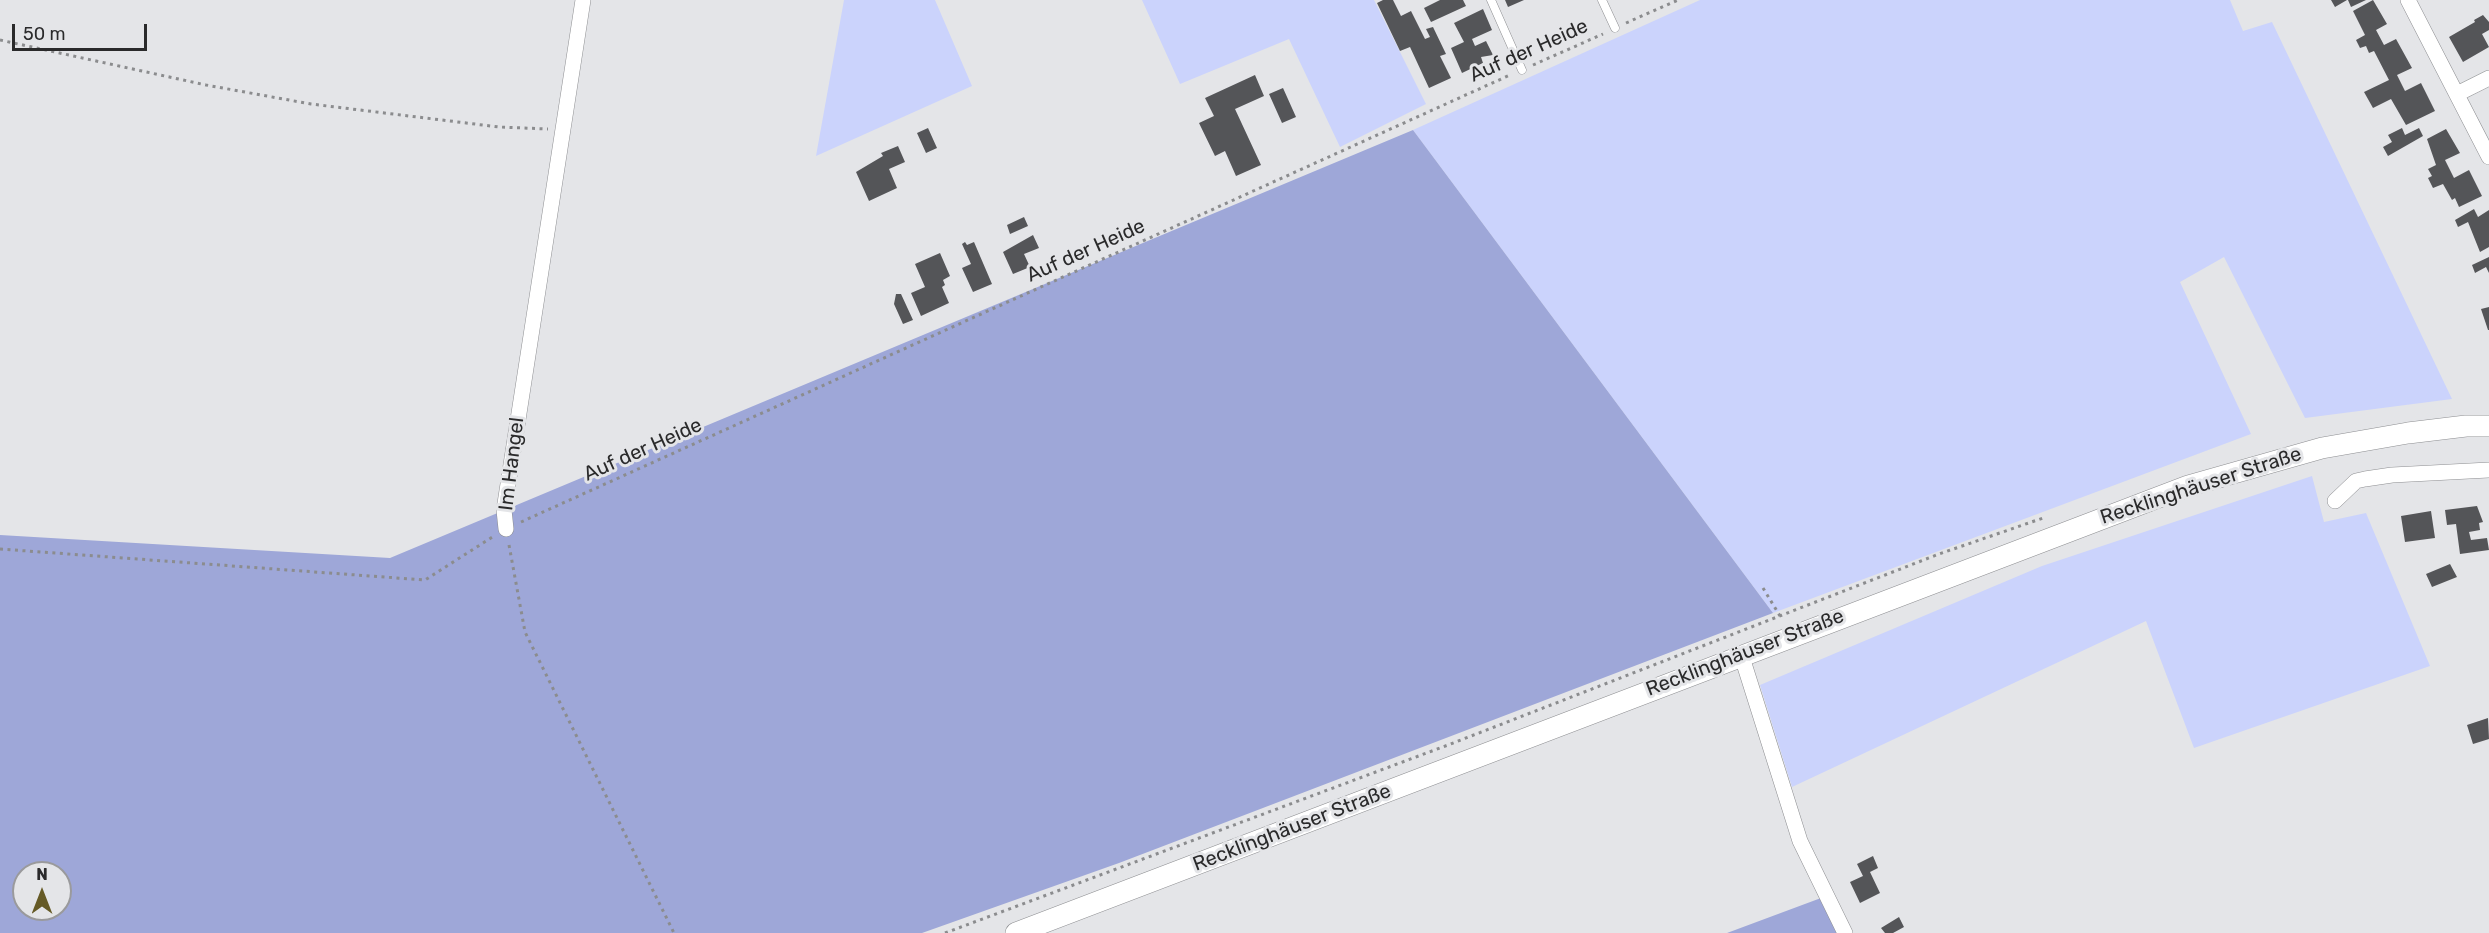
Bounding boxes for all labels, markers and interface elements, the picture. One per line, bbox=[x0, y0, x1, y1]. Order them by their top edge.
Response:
scale bar bbox=[15, 12, 150, 50]
street label: Auf der Heide bbox=[1466, 14, 1592, 88]
text: 50 m bbox=[23, 23, 66, 45]
street label: Auf der Heide bbox=[1023, 214, 1149, 288]
street label: Auf der Heide bbox=[580, 413, 706, 487]
street label: Im Hangel bbox=[494, 416, 530, 512]
street label: Recklinghäuser Straße bbox=[2097, 442, 2305, 530]
street label: Recklinghäuser Straße bbox=[1643, 604, 1847, 702]
street label: Recklinghäuser Straße bbox=[1190, 779, 1394, 877]
north arrow bbox=[12, 861, 72, 921]
text: N bbox=[36, 865, 48, 884]

